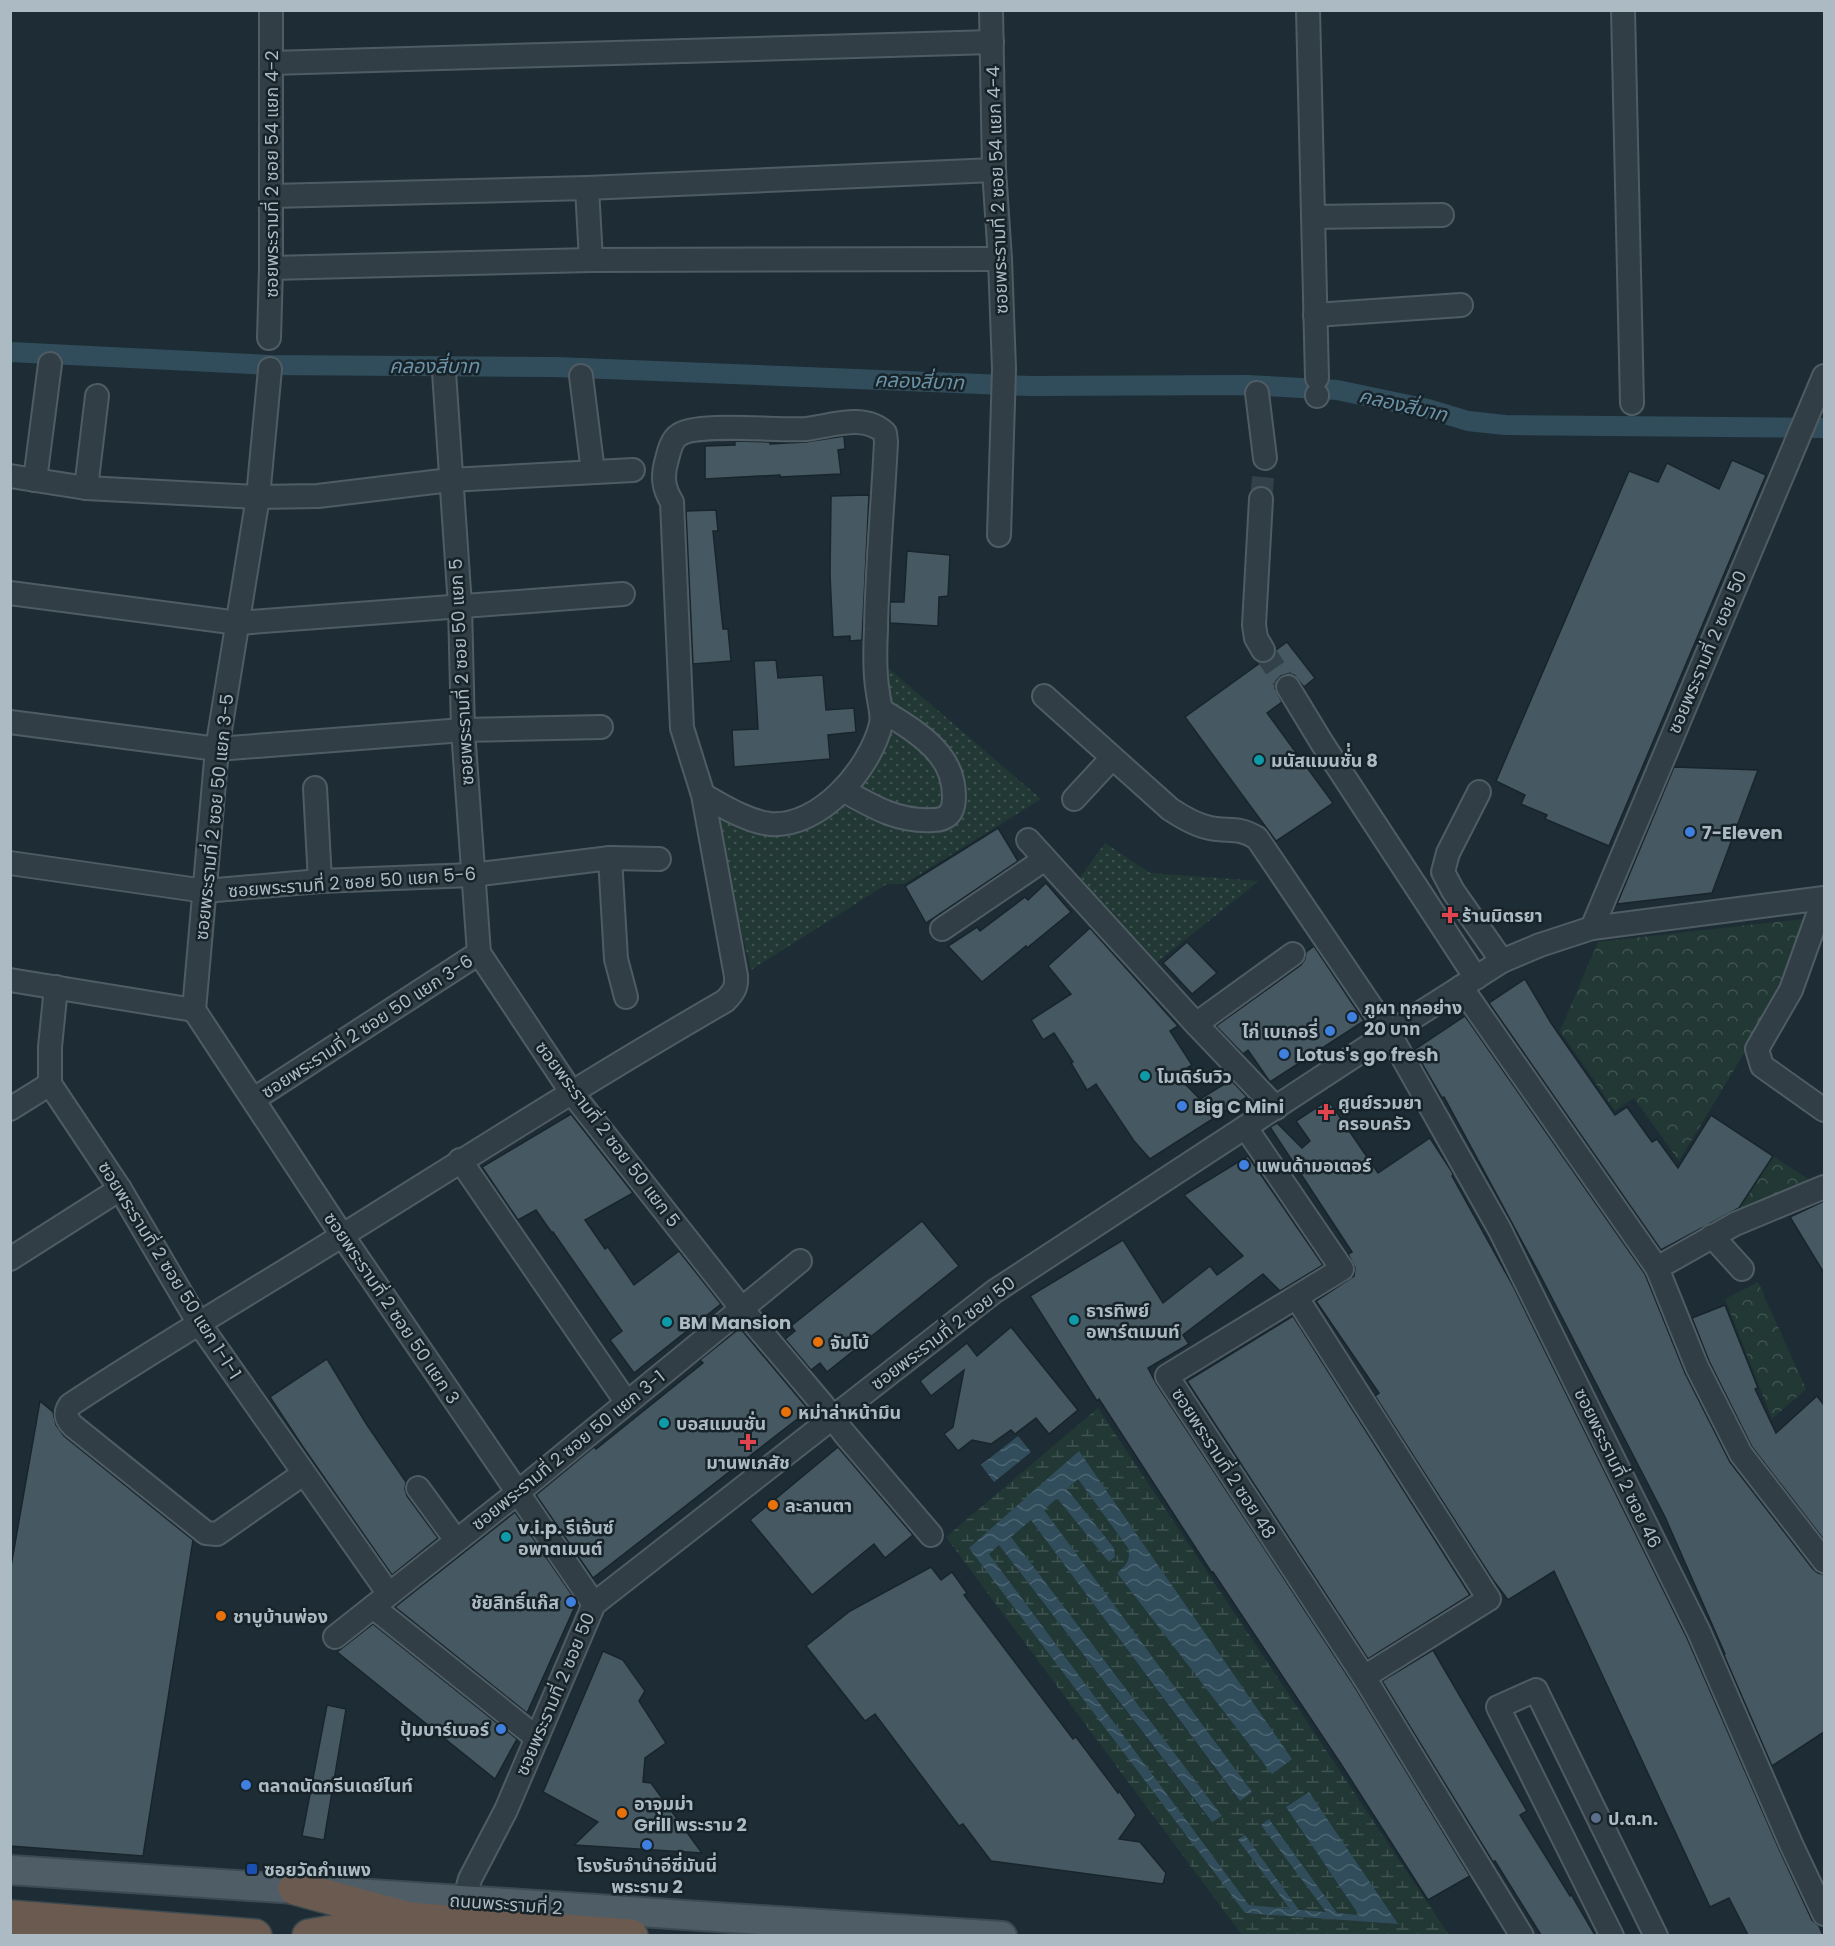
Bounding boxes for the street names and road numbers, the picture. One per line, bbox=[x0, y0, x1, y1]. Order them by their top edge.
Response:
street label: ซอยพระรามที่ 2 ซอย 54 แยก 4-2 bbox=[259, 50, 284, 298]
street label: ซอยพระรามที่ 2 ซอย 54 แยก 4-4 bbox=[980, 65, 1014, 315]
street label: ซอยพระรามที่ 2 ซอย 50 แยก 5 bbox=[443, 558, 479, 786]
street label: ซอยพระรามที่ 2 ซอย 50 bbox=[1661, 567, 1753, 737]
street label: ซอยพระรามที่ 2 ซอย 50 แยก 3-5 bbox=[189, 693, 239, 941]
street label: ซอยพระรามที่ 2 ซอย 50 แยก 5-6 bbox=[227, 861, 477, 903]
street label: ซอยพระรามที่ 2 ซอย 50 แยก 3-6 bbox=[256, 948, 478, 1104]
street label: ซอยพระรามที่ 2 ซอย 50 แยก 5 bbox=[530, 1036, 686, 1232]
street label: ซอยพระรามที่ 2 ซอย 50 แยก 1-1-1 bbox=[92, 1156, 248, 1384]
street label: ซอยพระรามที่ 2 ซอย 50 แยก 3 bbox=[318, 1207, 466, 1409]
street label: ซอยพระรามที่ 2 ซอย 50 bbox=[866, 1270, 1020, 1396]
street label: ซอยพระรามที่ 2 ซอย 50 แยก 3-1 bbox=[466, 1364, 670, 1536]
street label: ซอยพระรามที่ 2 ซอย 48 bbox=[1166, 1383, 1282, 1543]
street label: ซอยพระรามที่ 2 ซอย 46 bbox=[1568, 1384, 1668, 1552]
street label: ซอยพระรามที่ 2 ซอย 50 bbox=[509, 1609, 601, 1779]
street label: ถนนพระรามที่ 2 bbox=[448, 1888, 564, 1920]

